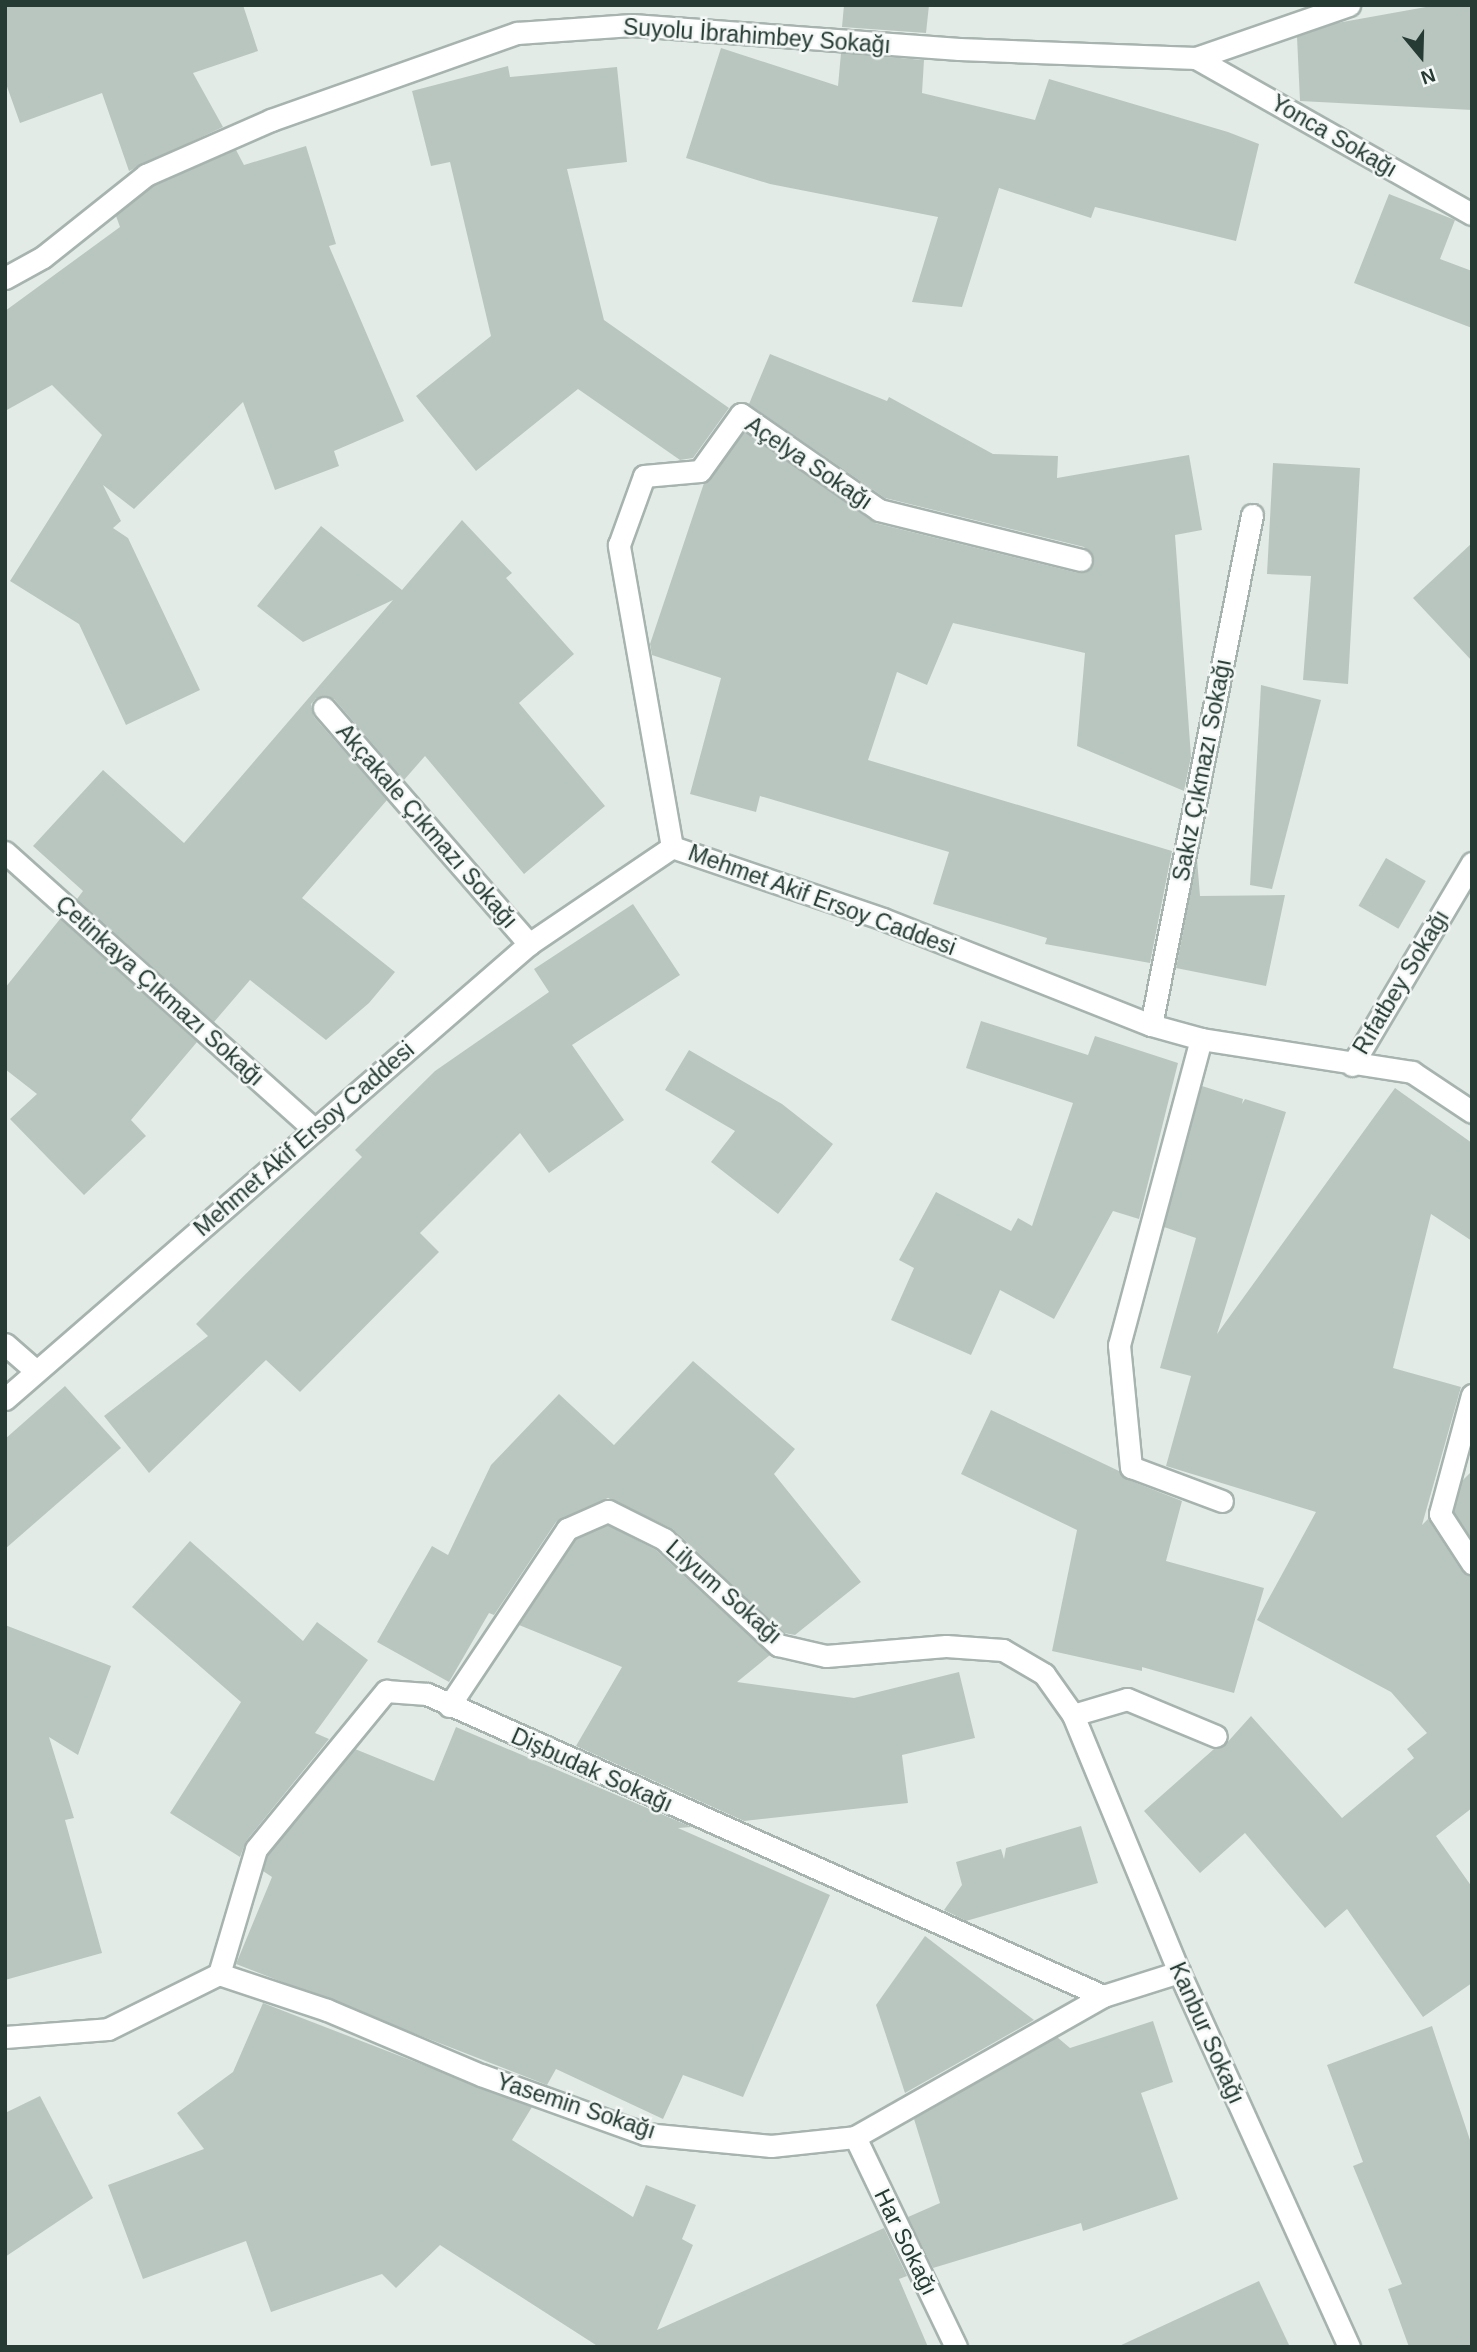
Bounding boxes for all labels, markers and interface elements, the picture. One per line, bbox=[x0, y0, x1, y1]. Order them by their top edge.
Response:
street label: Suyolu İbrahimbey Sokağı bbox=[622, 13, 892, 59]
north arrow bbox=[1386, 21, 1456, 91]
text: N bbox=[1418, 64, 1438, 88]
street label: Yonca Sokağı bbox=[1266, 89, 1402, 183]
street label: Açelya Sokağı bbox=[740, 410, 878, 516]
street label: Sakız Çıkmazı Sokağı bbox=[1167, 656, 1237, 884]
street label: Akçakale Çıkmazı Sokağı bbox=[331, 718, 523, 934]
street label: Mehmet Akif Ersoy Caddesi bbox=[684, 839, 960, 961]
street label: Çetinkaya Çıkmazı Sokağı bbox=[50, 890, 270, 1092]
street label: Rıfatbey Sokağı bbox=[1347, 905, 1455, 1059]
street label: Mehmet Akif Ersoy Caddesi bbox=[188, 1035, 420, 1243]
street label: Lilyum Sokağı bbox=[660, 1534, 788, 1650]
street label: Dişbudak Sokağı bbox=[507, 1722, 677, 1818]
street label: Kanbur Sokağı bbox=[1163, 1958, 1251, 2108]
street label: Yasemin Sokağı bbox=[493, 2067, 659, 2145]
street label: Har Sokağı bbox=[868, 2184, 944, 2300]

